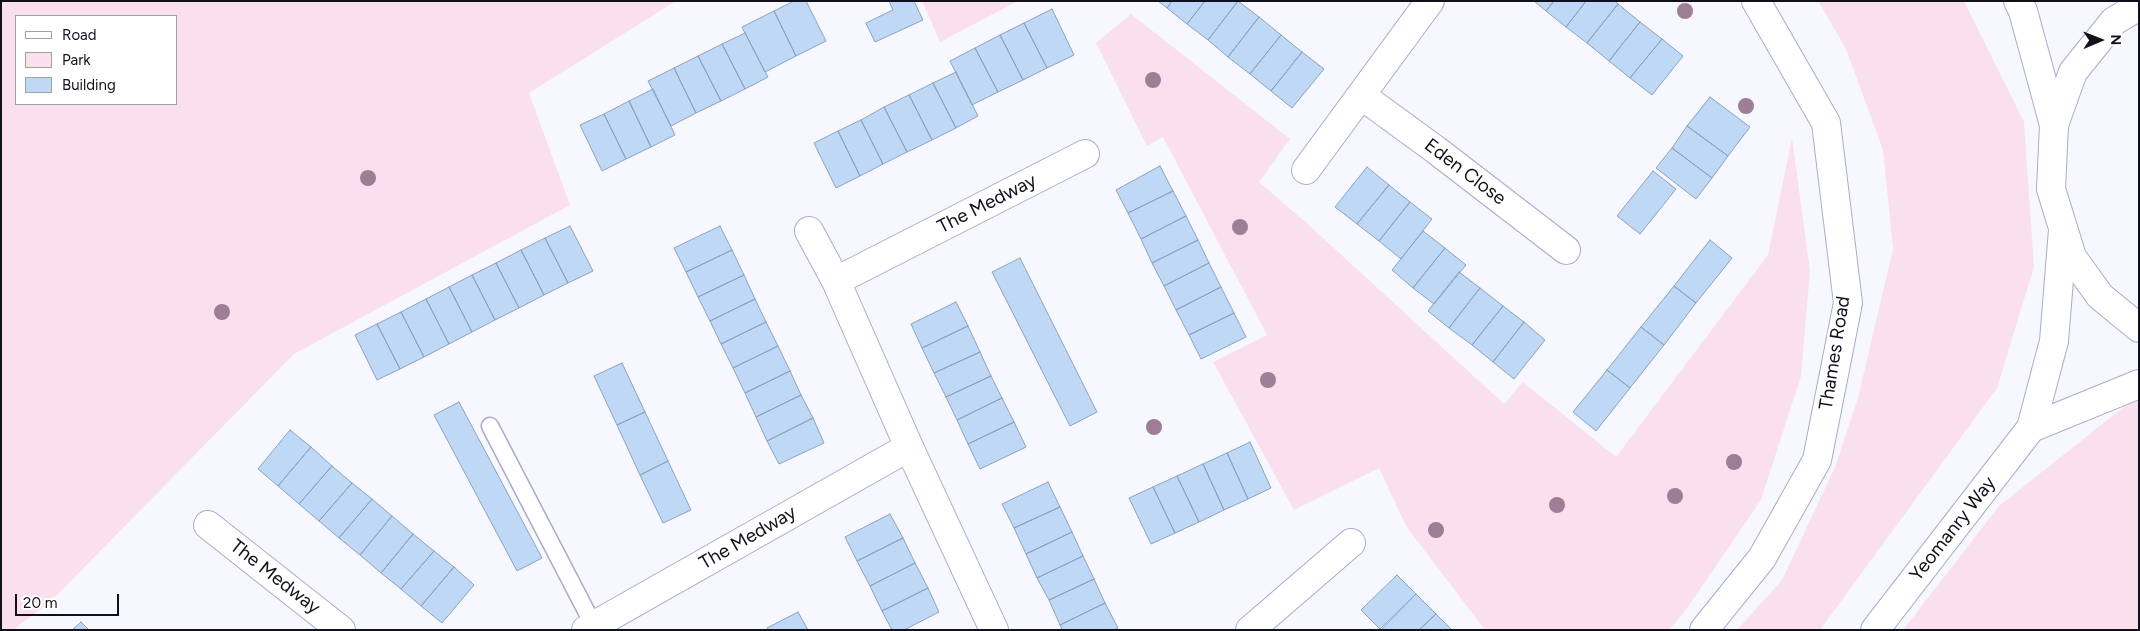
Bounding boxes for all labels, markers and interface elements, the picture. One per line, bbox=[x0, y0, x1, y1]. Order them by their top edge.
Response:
legend bbox=[15, 15, 178, 105]
north arrow bbox=[2075, 15, 2125, 65]
text: Road bbox=[62, 26, 97, 44]
text: N bbox=[2107, 34, 2124, 45]
text: Park bbox=[62, 51, 91, 69]
text: Building bbox=[62, 76, 116, 94]
street label: Eden Close bbox=[1420, 134, 1510, 210]
street label: The Medway bbox=[934, 169, 1040, 239]
street label: Thames Road bbox=[1815, 295, 1855, 411]
street label: Yeomanry Way bbox=[1905, 472, 2001, 586]
street label: The Medway bbox=[696, 501, 800, 575]
street label: The Medway bbox=[225, 535, 325, 619]
scale bar bbox=[18, 584, 121, 616]
text: 20 m bbox=[23, 594, 57, 612]

